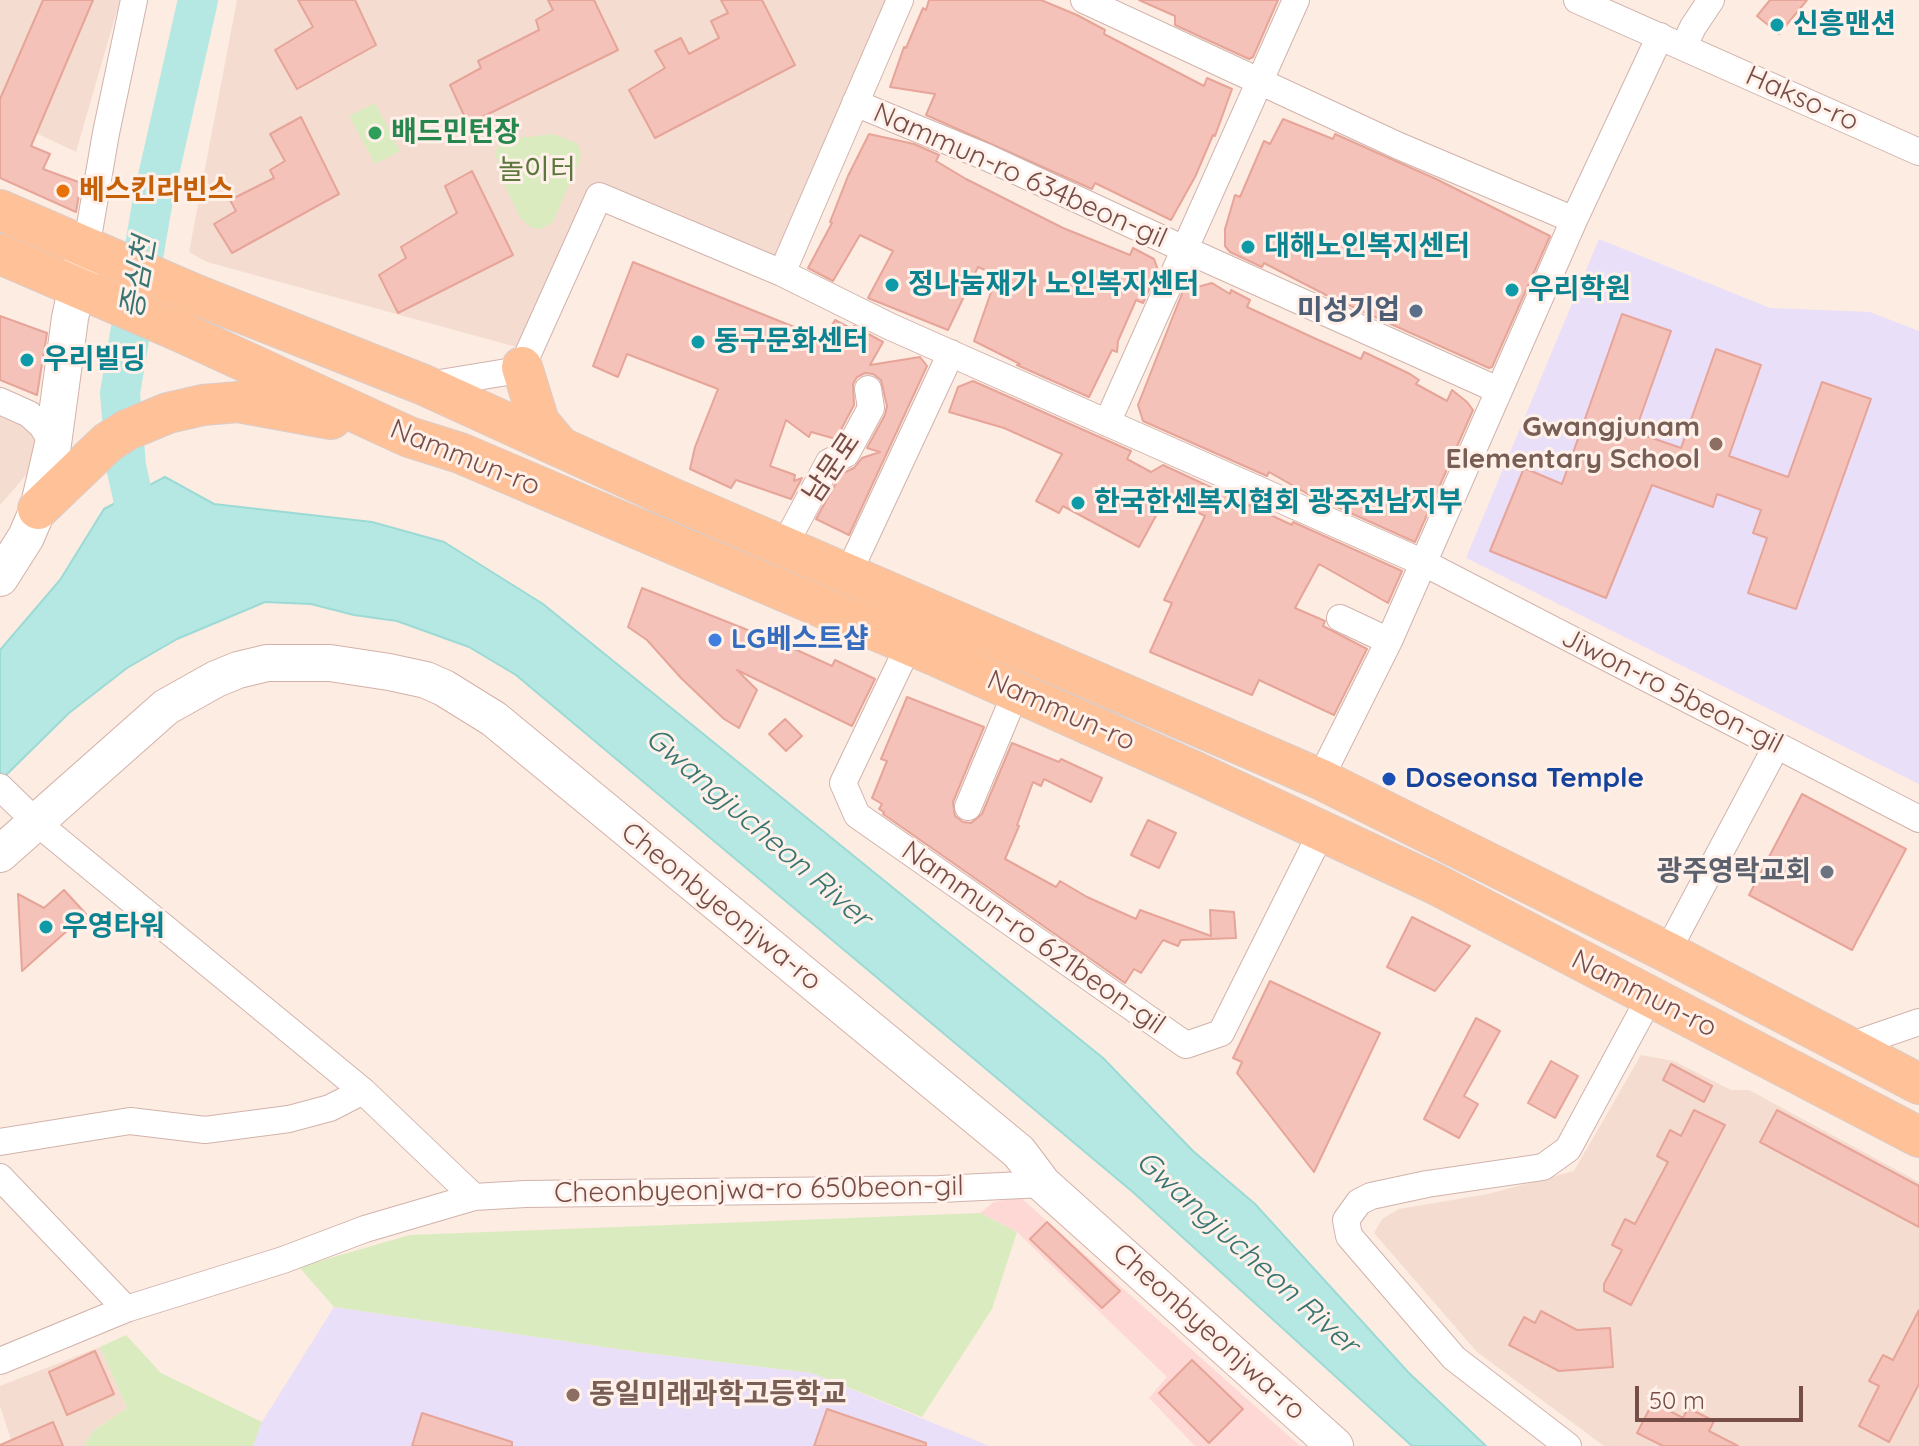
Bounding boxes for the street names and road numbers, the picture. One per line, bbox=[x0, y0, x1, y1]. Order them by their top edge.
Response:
street label: Hakso-ro bbox=[1740, 59, 1864, 139]
street label: Nammun-ro 634beon-gil bbox=[868, 96, 1172, 256]
street label: Nammun-ro bbox=[385, 413, 545, 503]
street label: 남문로 bbox=[796, 427, 868, 509]
street label: Jiwon-ro 5beon-gil bbox=[1556, 621, 1788, 761]
street label: Nammun-ro bbox=[982, 663, 1140, 759]
street label: Cheonbyeonjwa-ro bbox=[614, 816, 828, 998]
street label: Nammun-ro 621beon-gil bbox=[895, 834, 1171, 1042]
street label: Nammun-ro bbox=[1566, 943, 1722, 1045]
street label: Cheonbyeonjwa-ro 650beon-gil bbox=[554, 1170, 964, 1210]
street label: Cheonbyeonjwa-ro bbox=[1105, 1236, 1313, 1428]

